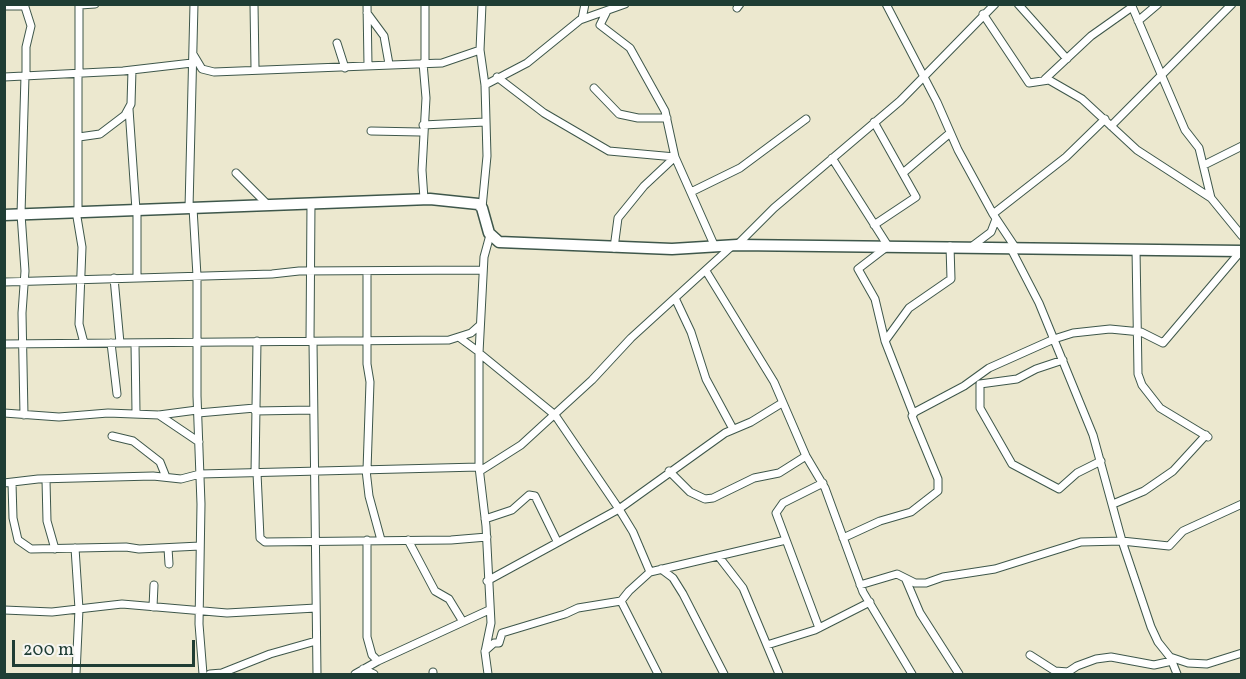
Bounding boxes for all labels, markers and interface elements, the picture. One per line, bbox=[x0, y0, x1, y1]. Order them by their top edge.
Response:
scale bar bbox=[15, 628, 198, 666]
text: 200 m bbox=[23, 638, 74, 663]

